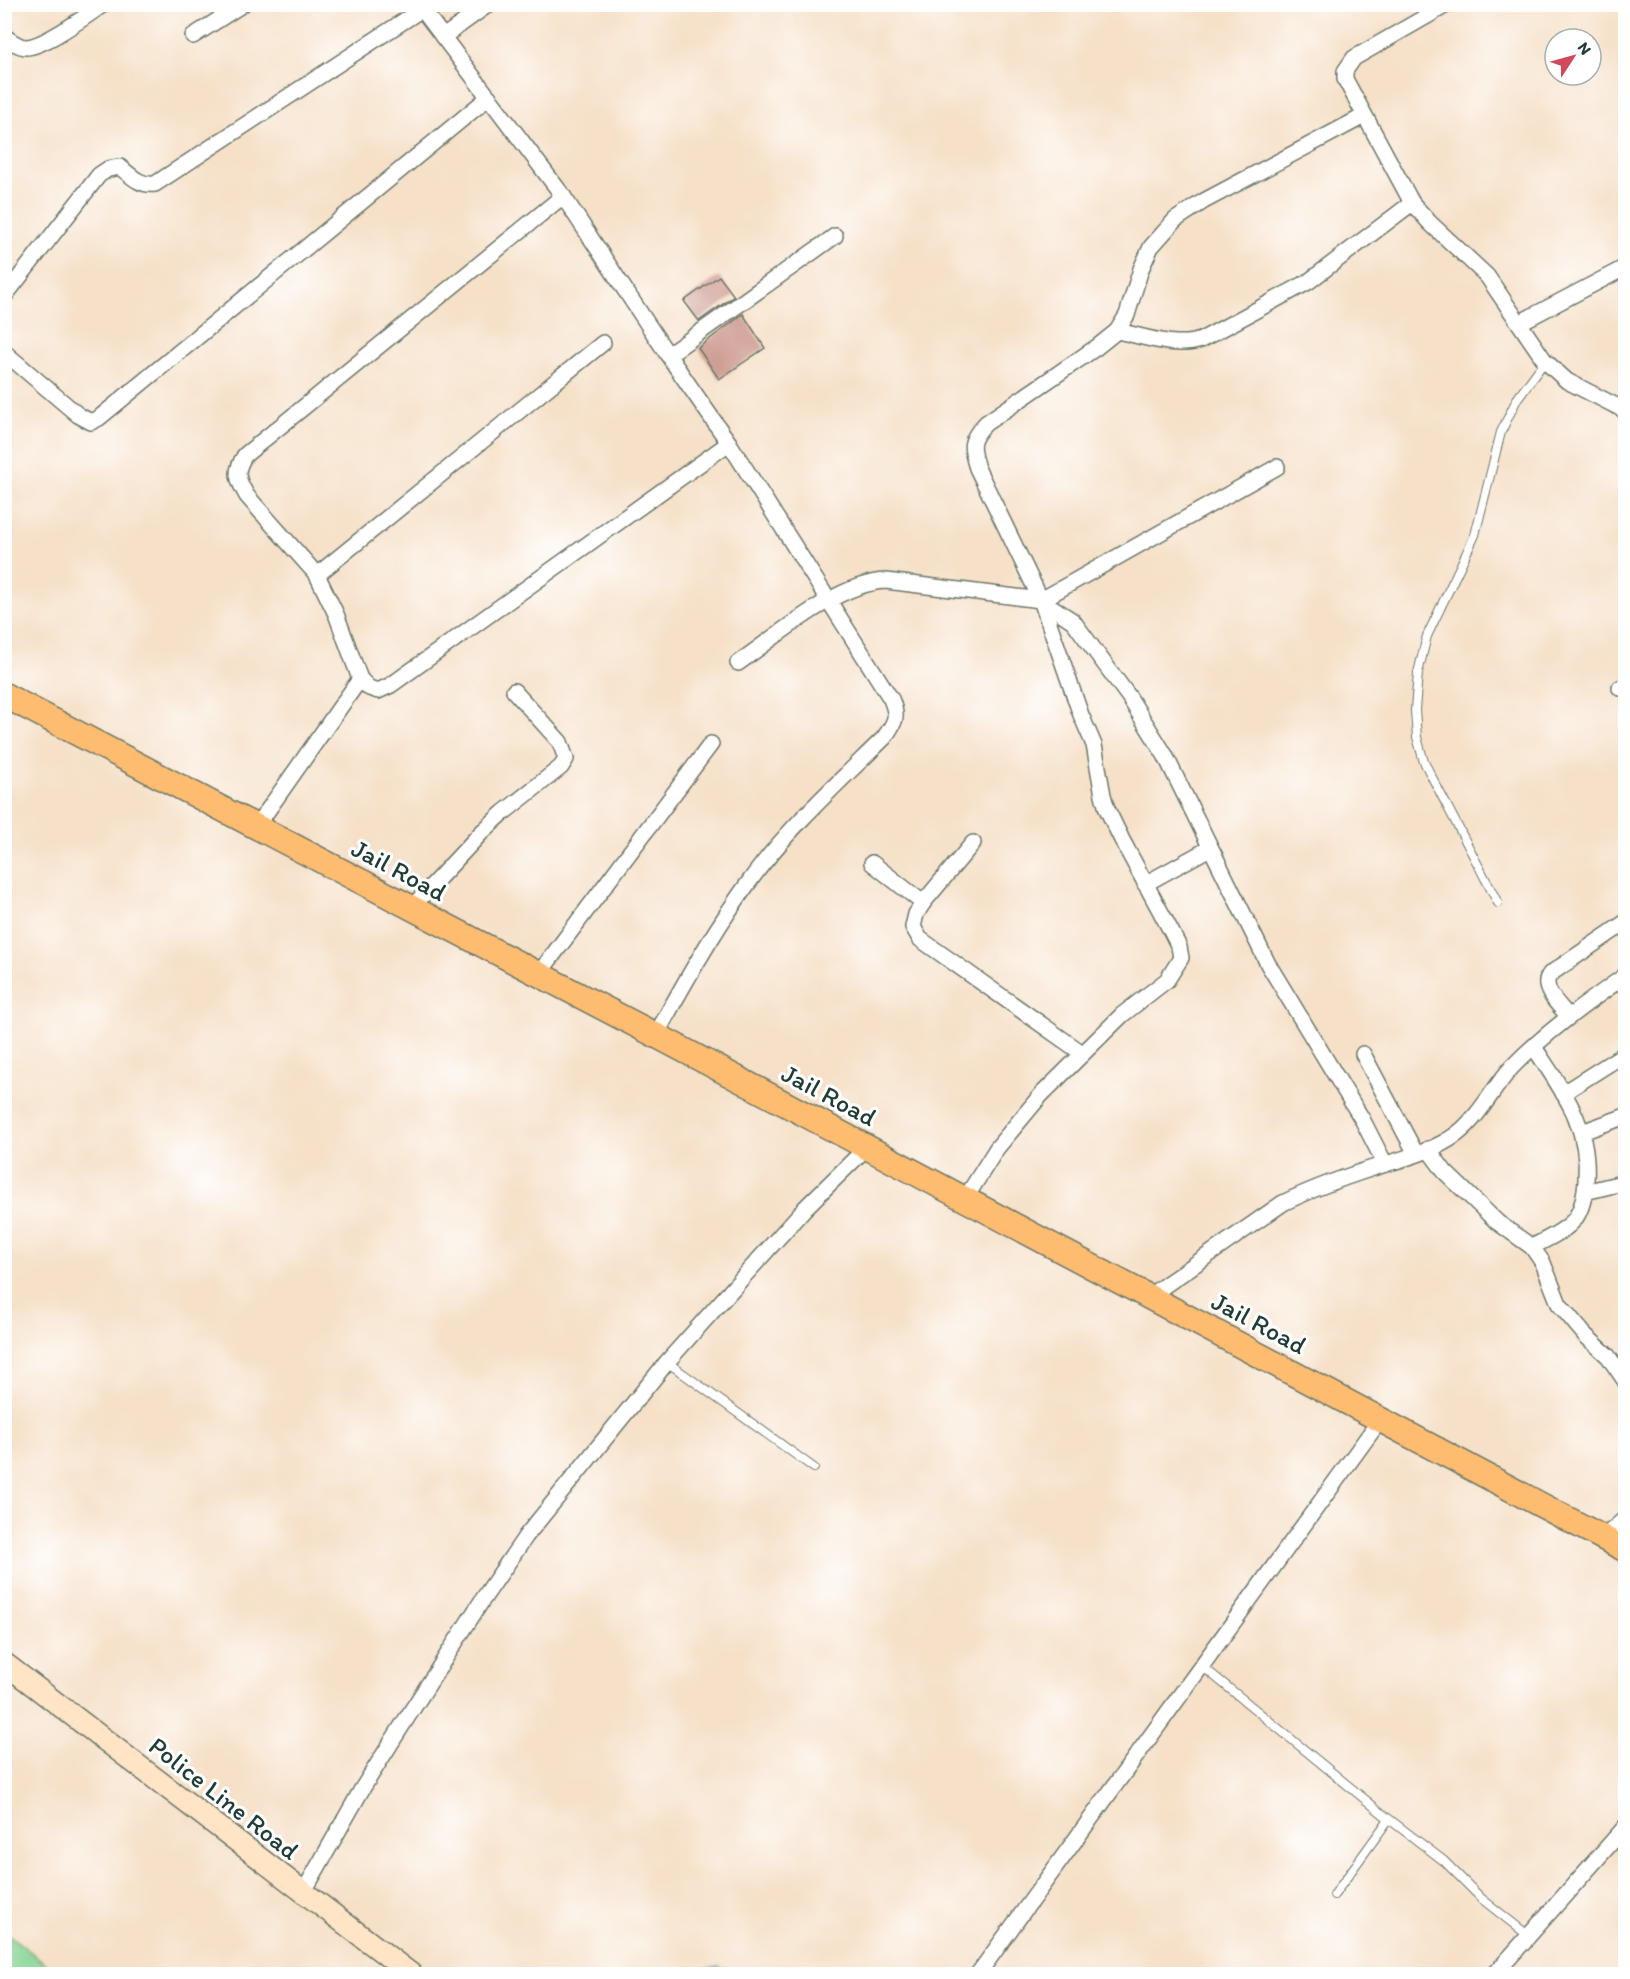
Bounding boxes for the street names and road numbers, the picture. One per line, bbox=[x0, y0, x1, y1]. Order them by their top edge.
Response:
street label: Jail Road bbox=[346, 832, 452, 908]
street label: Jail Road bbox=[776, 1057, 882, 1133]
street label: Jail Road bbox=[1206, 1285, 1312, 1361]
street label: Police Line Road bbox=[143, 1730, 306, 1867]

